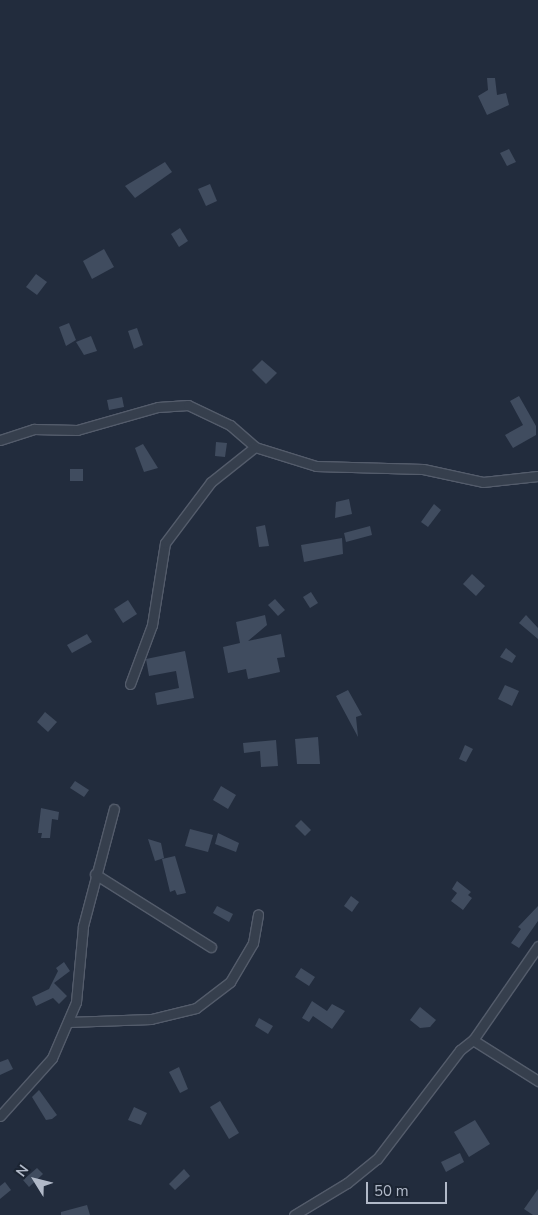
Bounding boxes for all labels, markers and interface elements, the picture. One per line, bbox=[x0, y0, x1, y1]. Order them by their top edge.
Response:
north arrow bbox=[10, 1155, 60, 1205]
text: N bbox=[12, 1161, 33, 1181]
scale bar bbox=[368, 1172, 449, 1204]
text: 50 m bbox=[374, 1181, 409, 1201]

